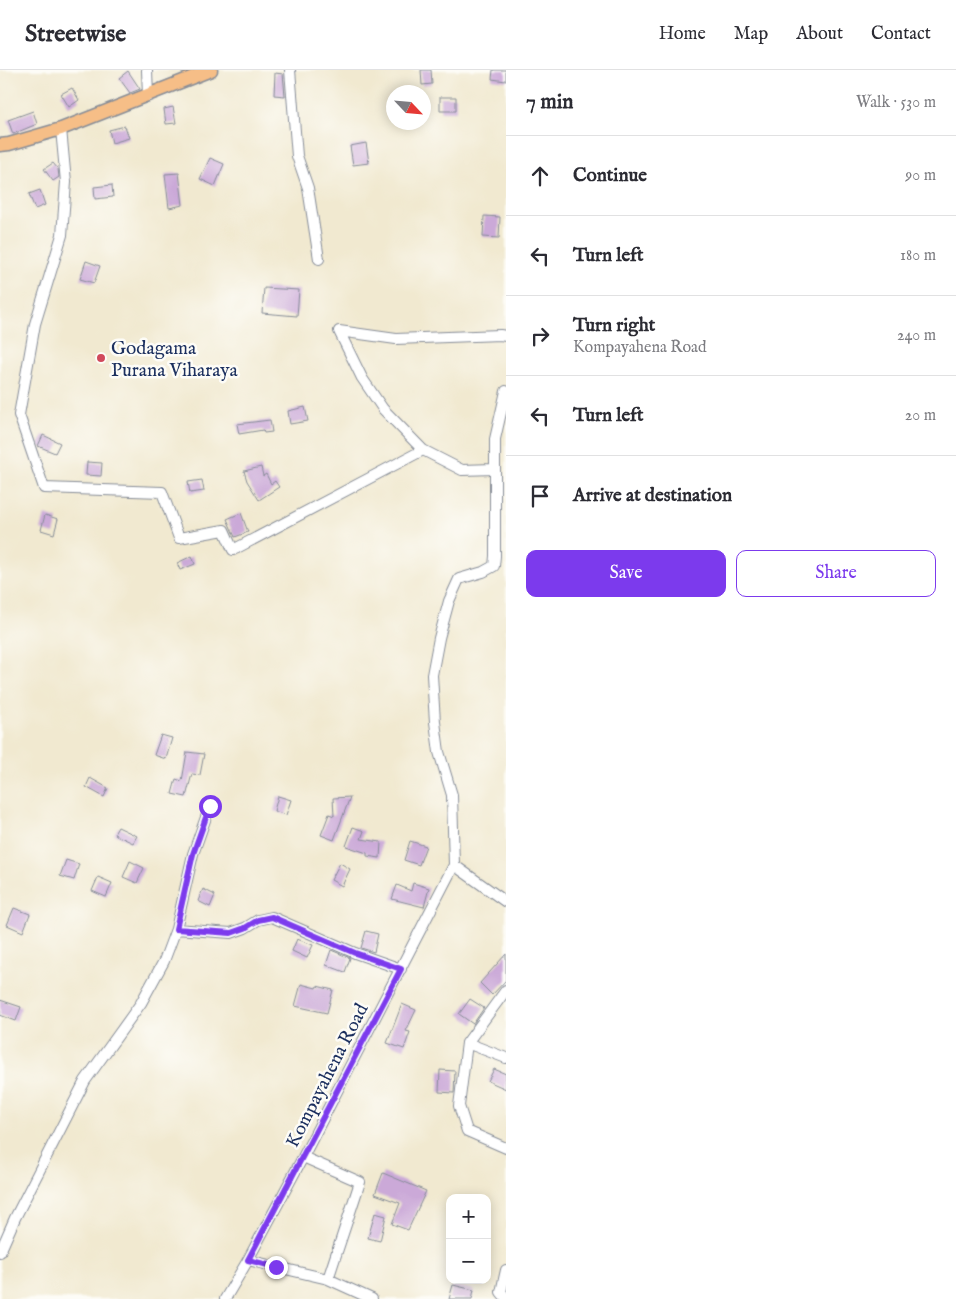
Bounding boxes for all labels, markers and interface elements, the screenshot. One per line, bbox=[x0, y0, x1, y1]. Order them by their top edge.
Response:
text: Streetwise bbox=[25, 19, 126, 50]
text: Home bbox=[659, 23, 706, 46]
text: Map bbox=[734, 23, 768, 46]
text: About bbox=[796, 23, 843, 46]
text: Contact bbox=[871, 23, 931, 46]
north arrow bbox=[386, 85, 431, 130]
text: 7 min bbox=[526, 89, 573, 116]
text: Walk · 530 m bbox=[856, 93, 936, 113]
icon: ahead bbox=[526, 162, 554, 190]
text: Continue bbox=[573, 164, 647, 188]
text: 90 m bbox=[905, 166, 936, 186]
icon: left bbox=[526, 242, 554, 270]
text: Turn left bbox=[573, 244, 644, 268]
text: 180 m bbox=[900, 246, 936, 266]
text: Turn right bbox=[573, 314, 655, 338]
icon: right bbox=[526, 322, 554, 350]
text: 240 m bbox=[897, 326, 936, 346]
place label: Godagama Purana Viharaya bbox=[111, 337, 239, 383]
text: Kompayahena Road bbox=[573, 338, 706, 358]
marker: Godagama Purana Viharaya bbox=[95, 352, 107, 364]
icon: left bbox=[526, 402, 554, 430]
text: Turn left bbox=[573, 404, 644, 428]
text: 20 m bbox=[905, 406, 936, 426]
icon: arrive bbox=[526, 482, 554, 510]
text: Arrive at destination bbox=[573, 484, 732, 508]
button: Save bbox=[526, 550, 726, 597]
button: Share bbox=[736, 550, 936, 597]
route start bbox=[199, 795, 222, 818]
street label: Kompayahena Road bbox=[281, 999, 375, 1152]
map controls bbox=[446, 1194, 491, 1284]
button: + bbox=[446, 1194, 491, 1239]
button: − bbox=[446, 1239, 491, 1284]
route end bbox=[265, 1256, 288, 1279]

